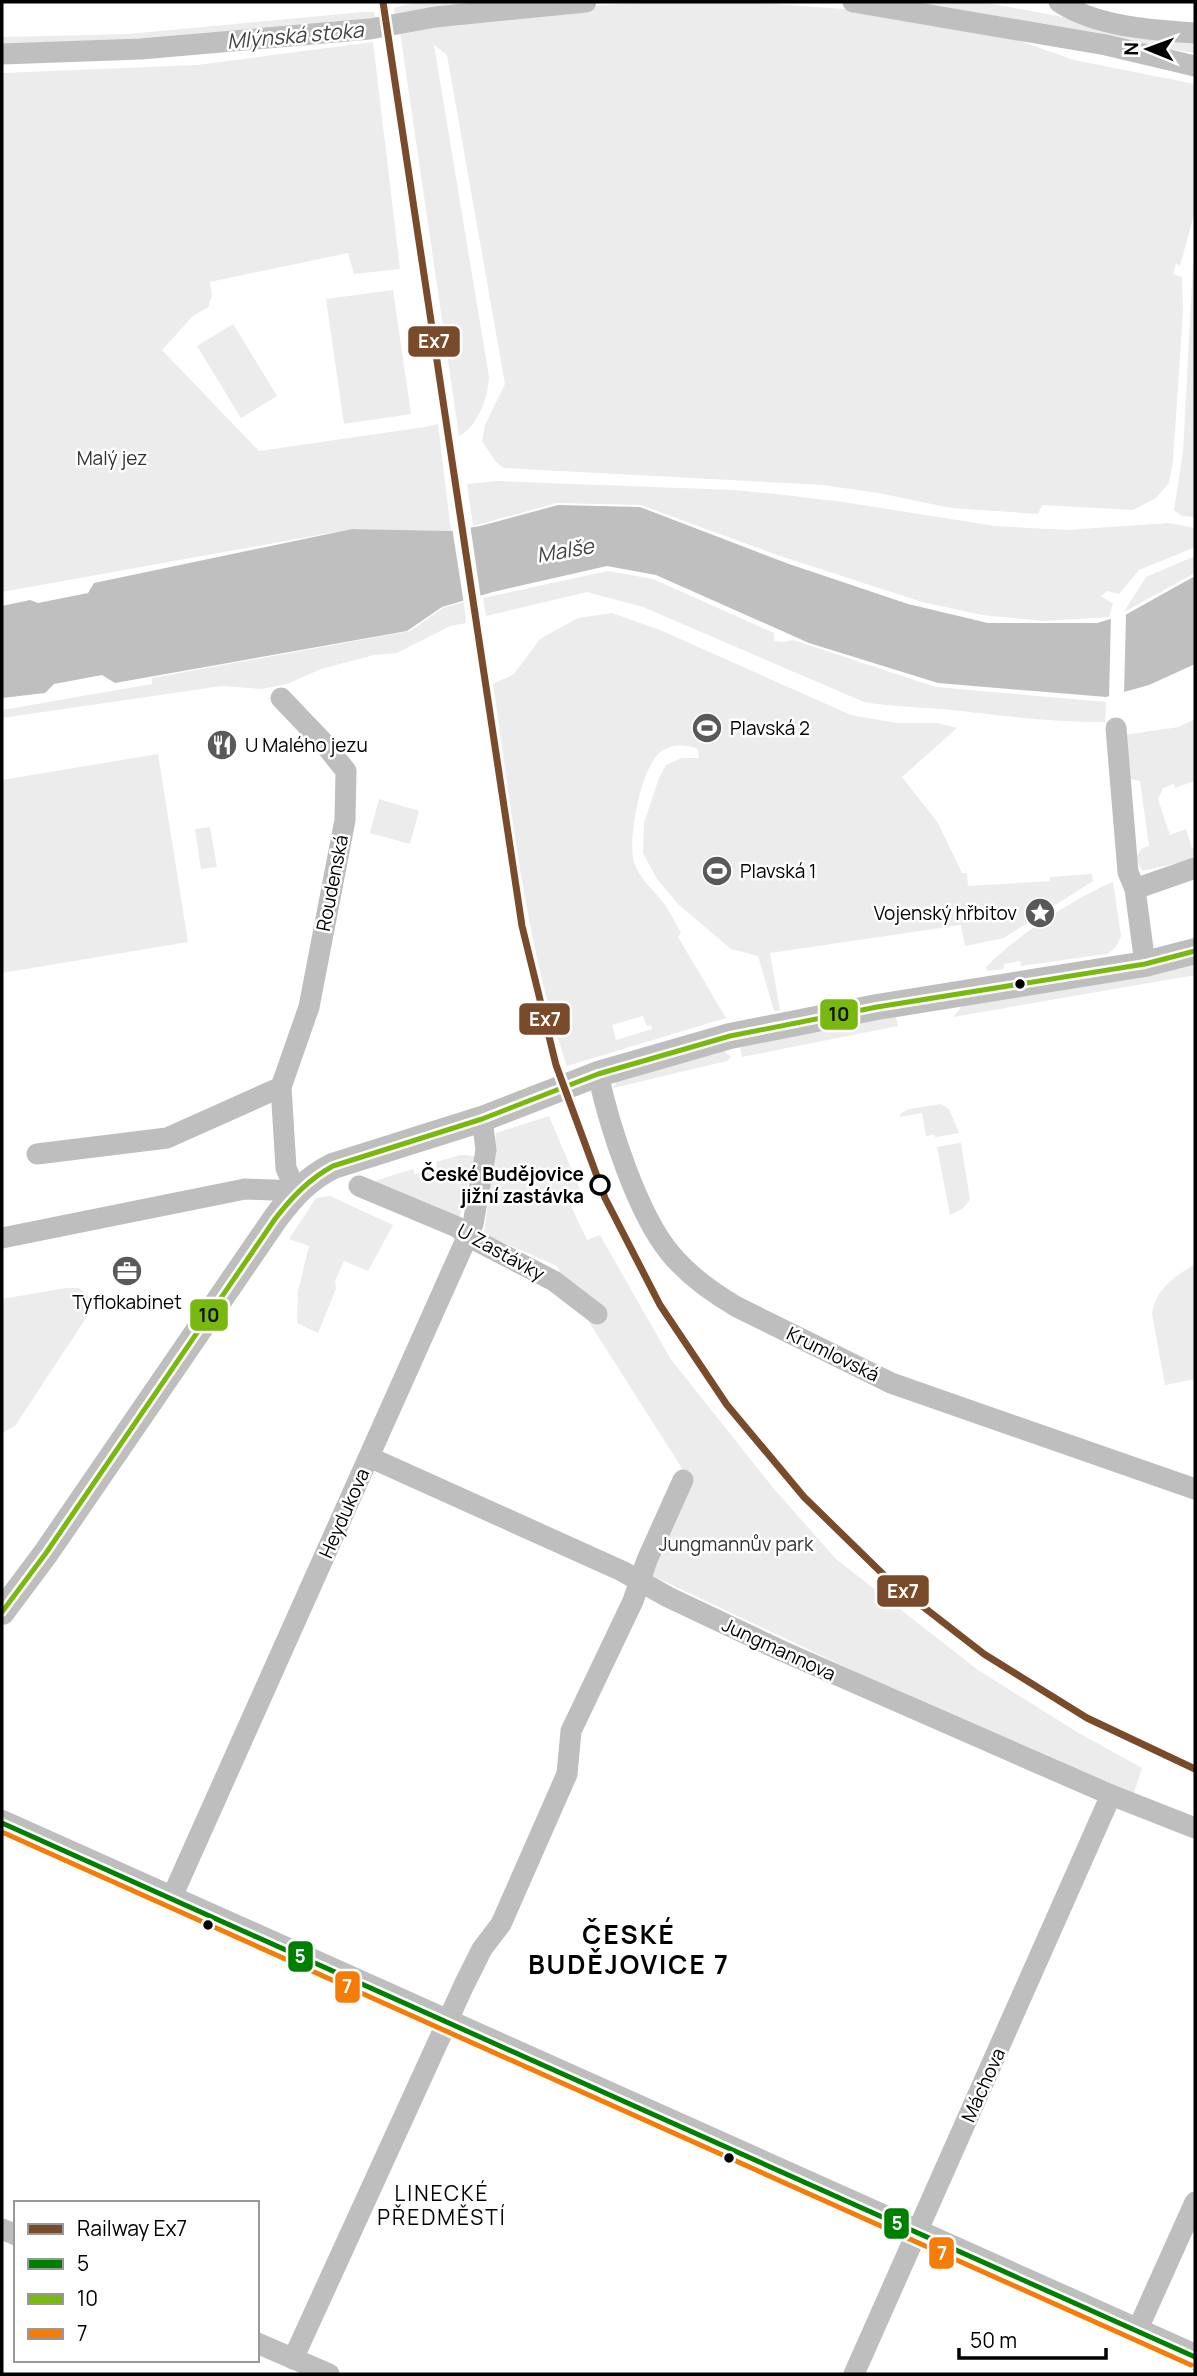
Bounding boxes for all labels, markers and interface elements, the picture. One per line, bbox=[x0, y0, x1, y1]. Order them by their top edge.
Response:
north arrow bbox=[1113, 14, 1183, 84]
water label: Mlýnská stoka bbox=[226, 15, 366, 55]
text: N bbox=[1118, 42, 1144, 56]
line badge: Ex7 bbox=[407, 325, 461, 358]
text: Ex7 bbox=[418, 328, 450, 354]
park label: Malý jez bbox=[77, 445, 147, 471]
water label: Malše bbox=[534, 531, 597, 569]
sports icon: Plavská 2 bbox=[690, 711, 724, 745]
place label: Plavská 2 bbox=[730, 715, 810, 741]
restaurant icon: U Malého jezu bbox=[205, 728, 239, 762]
place label: U Malého jezu bbox=[245, 732, 368, 758]
street label: Roudenská bbox=[310, 833, 354, 933]
sports icon: Plavská 1 bbox=[700, 854, 734, 888]
place label: Plavská 1 bbox=[740, 858, 817, 884]
place icon: Vojenský hřbitov bbox=[1023, 896, 1057, 930]
place label: Vojenský hřbitov bbox=[874, 900, 1017, 926]
unlabelled marker bbox=[1013, 977, 1027, 991]
line badge: 10 bbox=[819, 998, 859, 1031]
text: 10 bbox=[829, 1001, 849, 1027]
line badge: Ex7 bbox=[518, 1002, 571, 1036]
text: Ex7 bbox=[529, 1006, 561, 1032]
place label: České Budějovice jižní zastávka bbox=[421, 1161, 584, 1209]
marker: České Budějovice jižní zastávka bbox=[590, 1175, 610, 1195]
street label: U Zastávky bbox=[453, 1217, 549, 1287]
office icon: Tyflokabinet bbox=[110, 1254, 144, 1288]
place label: Tyflokabinet bbox=[72, 1289, 182, 1315]
line badge: 10 bbox=[189, 1298, 229, 1332]
text: 10 bbox=[199, 1302, 219, 1328]
street label: Krumlovská bbox=[782, 1320, 884, 1388]
street label: Heydukova bbox=[313, 1464, 375, 1562]
park label: Jungmannův park bbox=[659, 1531, 814, 1557]
line badge: Ex7 bbox=[876, 1574, 930, 1608]
text: Ex7 bbox=[887, 1578, 919, 1604]
street label: Jungmannova bbox=[718, 1611, 840, 1687]
district label: ČESKÉ BUDĚJOVICE 7 bbox=[528, 1916, 730, 1982]
unlabelled marker bbox=[201, 1918, 215, 1932]
line badge: 5 bbox=[287, 1940, 314, 1973]
text: 5 bbox=[294, 1943, 306, 1969]
line badge: 7 bbox=[334, 1970, 361, 2004]
text: 7 bbox=[342, 1973, 352, 1999]
street label: Máchova bbox=[955, 2044, 1011, 2126]
unlabelled marker bbox=[722, 2151, 736, 2165]
district label: LINECKÉ PŘEDMĚSTÍ bbox=[377, 2179, 507, 2231]
legend bbox=[14, 2201, 259, 2362]
line badge: 5 bbox=[883, 2207, 910, 2240]
text: 5 bbox=[891, 2210, 903, 2236]
text: Railway Ex7 bbox=[77, 2214, 187, 2242]
line badge: 7 bbox=[928, 2236, 955, 2270]
text: 7 bbox=[937, 2240, 947, 2266]
text: 5 bbox=[77, 2249, 89, 2277]
text: 10 bbox=[77, 2284, 98, 2312]
scale bar bbox=[959, 2316, 1106, 2360]
text: 7 bbox=[77, 2319, 88, 2347]
text: 50 m bbox=[970, 2326, 1017, 2354]

